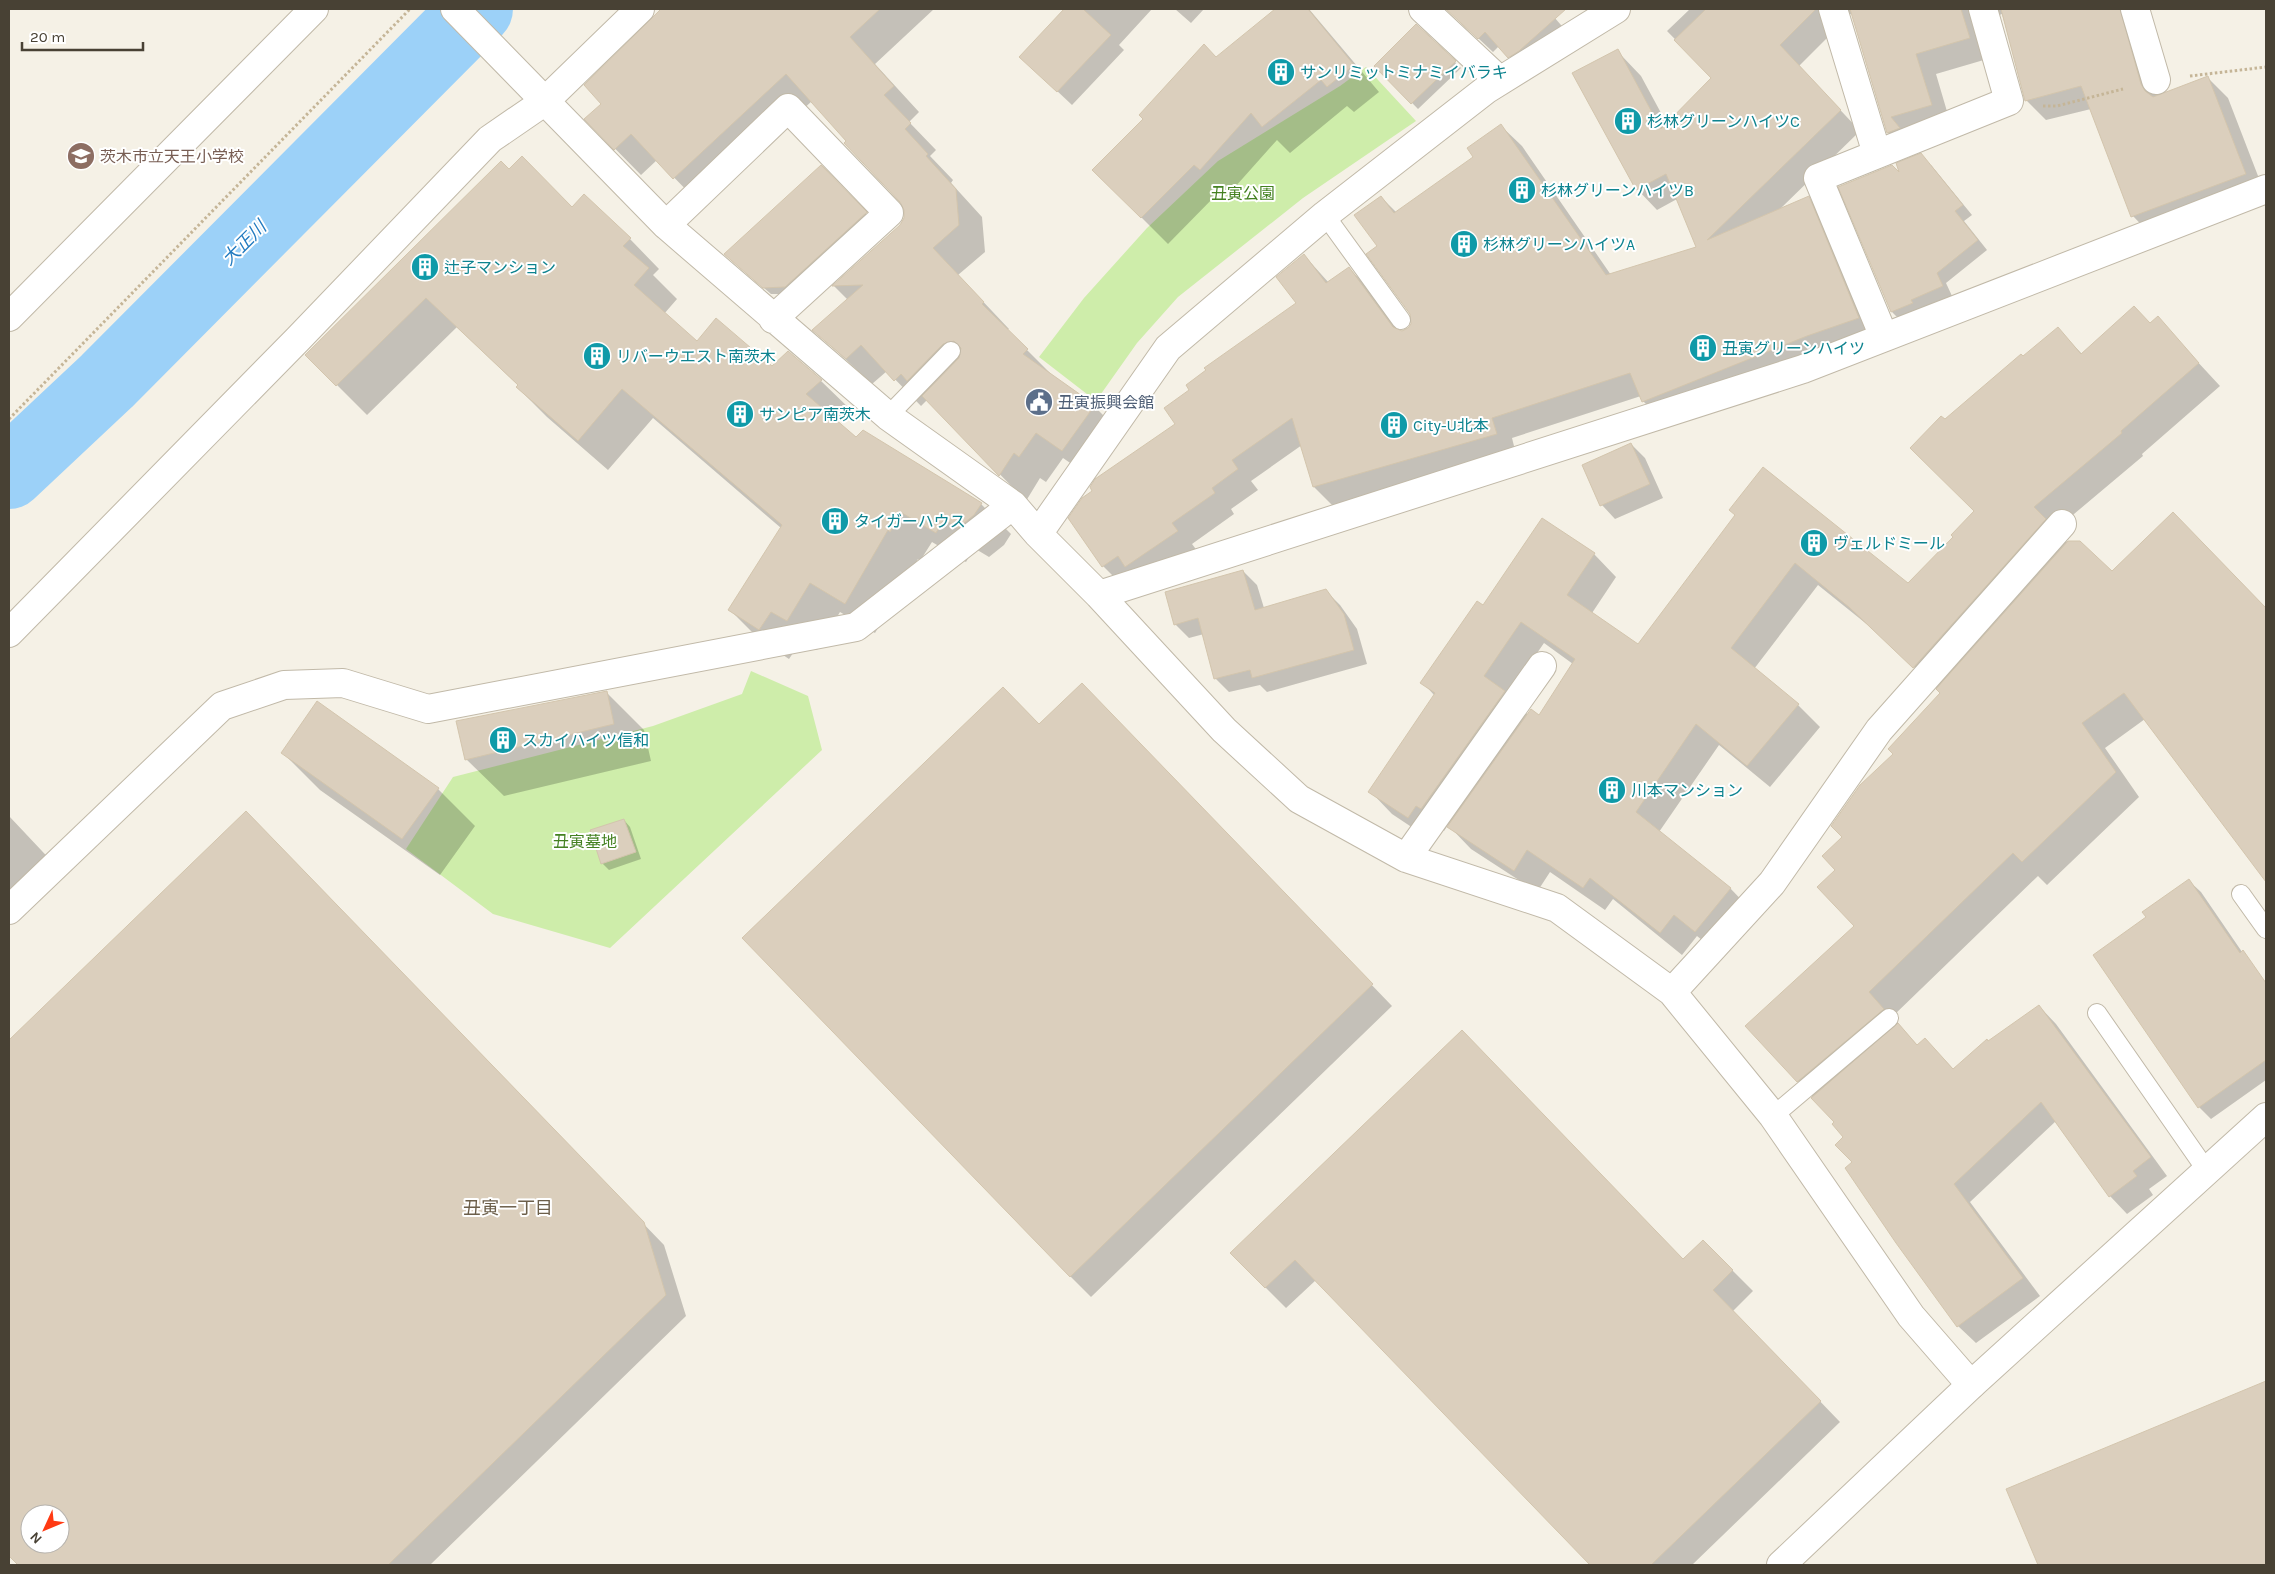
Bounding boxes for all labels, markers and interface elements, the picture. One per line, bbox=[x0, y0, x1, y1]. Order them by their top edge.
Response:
scale bar bbox=[22, 20, 144, 52]
text: 20 m bbox=[30, 28, 65, 46]
building icon: サンリミットミナミイバラキ bbox=[1266, 57, 1296, 87]
place label: サンリミットミナミイバラキ bbox=[1300, 63, 1508, 82]
building icon: 杉林グリーンハイツC bbox=[1613, 106, 1643, 136]
place label: 杉林グリーンハイツC bbox=[1647, 112, 1800, 131]
school or university icon: 茨木市立天王小学校 bbox=[66, 141, 96, 171]
place label: 茨木市立天王小学校 bbox=[100, 147, 244, 166]
building icon: 杉林グリーンハイツB bbox=[1507, 175, 1537, 205]
place label: 杉林グリーンハイツB bbox=[1541, 181, 1694, 200]
park label: 丑寅公園 bbox=[1211, 184, 1275, 203]
water label: 大正川 bbox=[217, 215, 272, 270]
building icon: 杉林グリーンハイツA bbox=[1449, 229, 1479, 259]
place label: 杉林グリーンハイツA bbox=[1483, 235, 1635, 254]
building icon: 辻子マンション bbox=[410, 252, 440, 282]
place label: 辻子マンション bbox=[444, 258, 556, 277]
building icon: 丑寅グリーンハイツ bbox=[1688, 333, 1718, 363]
place label: 丑寅グリーンハイツ bbox=[1722, 339, 1865, 358]
building icon: リバーウエスト南茨木 bbox=[582, 341, 612, 371]
place label: リバーウエスト南茨木 bbox=[616, 347, 776, 366]
public building icon: 丑寅振興会館 bbox=[1024, 387, 1054, 417]
place label: 丑寅振興会館 bbox=[1058, 393, 1154, 412]
building icon: サンピア南茨木 bbox=[725, 399, 755, 429]
place label: サンピア南茨木 bbox=[759, 405, 871, 424]
building icon: City-U北本 bbox=[1379, 410, 1409, 440]
place label: City-U北本 bbox=[1413, 416, 1489, 435]
building icon: タイガーハウス bbox=[820, 506, 850, 536]
place label: タイガーハウス bbox=[854, 512, 966, 531]
building icon: ヴェルドミール bbox=[1799, 528, 1829, 558]
place label: ヴェルドミール bbox=[1833, 534, 1945, 553]
building icon: スカイハイツ信和 bbox=[488, 725, 518, 755]
place label: スカイハイツ信和 bbox=[522, 731, 649, 750]
building icon: 川本マンション bbox=[1597, 775, 1627, 805]
place label: 川本マンション bbox=[1631, 781, 1743, 800]
park label: 丑寅墓地 bbox=[553, 832, 617, 851]
district label: 丑寅一丁目 bbox=[463, 1197, 553, 1219]
north arrow bbox=[20, 1504, 70, 1554]
text: N bbox=[26, 1528, 46, 1547]

